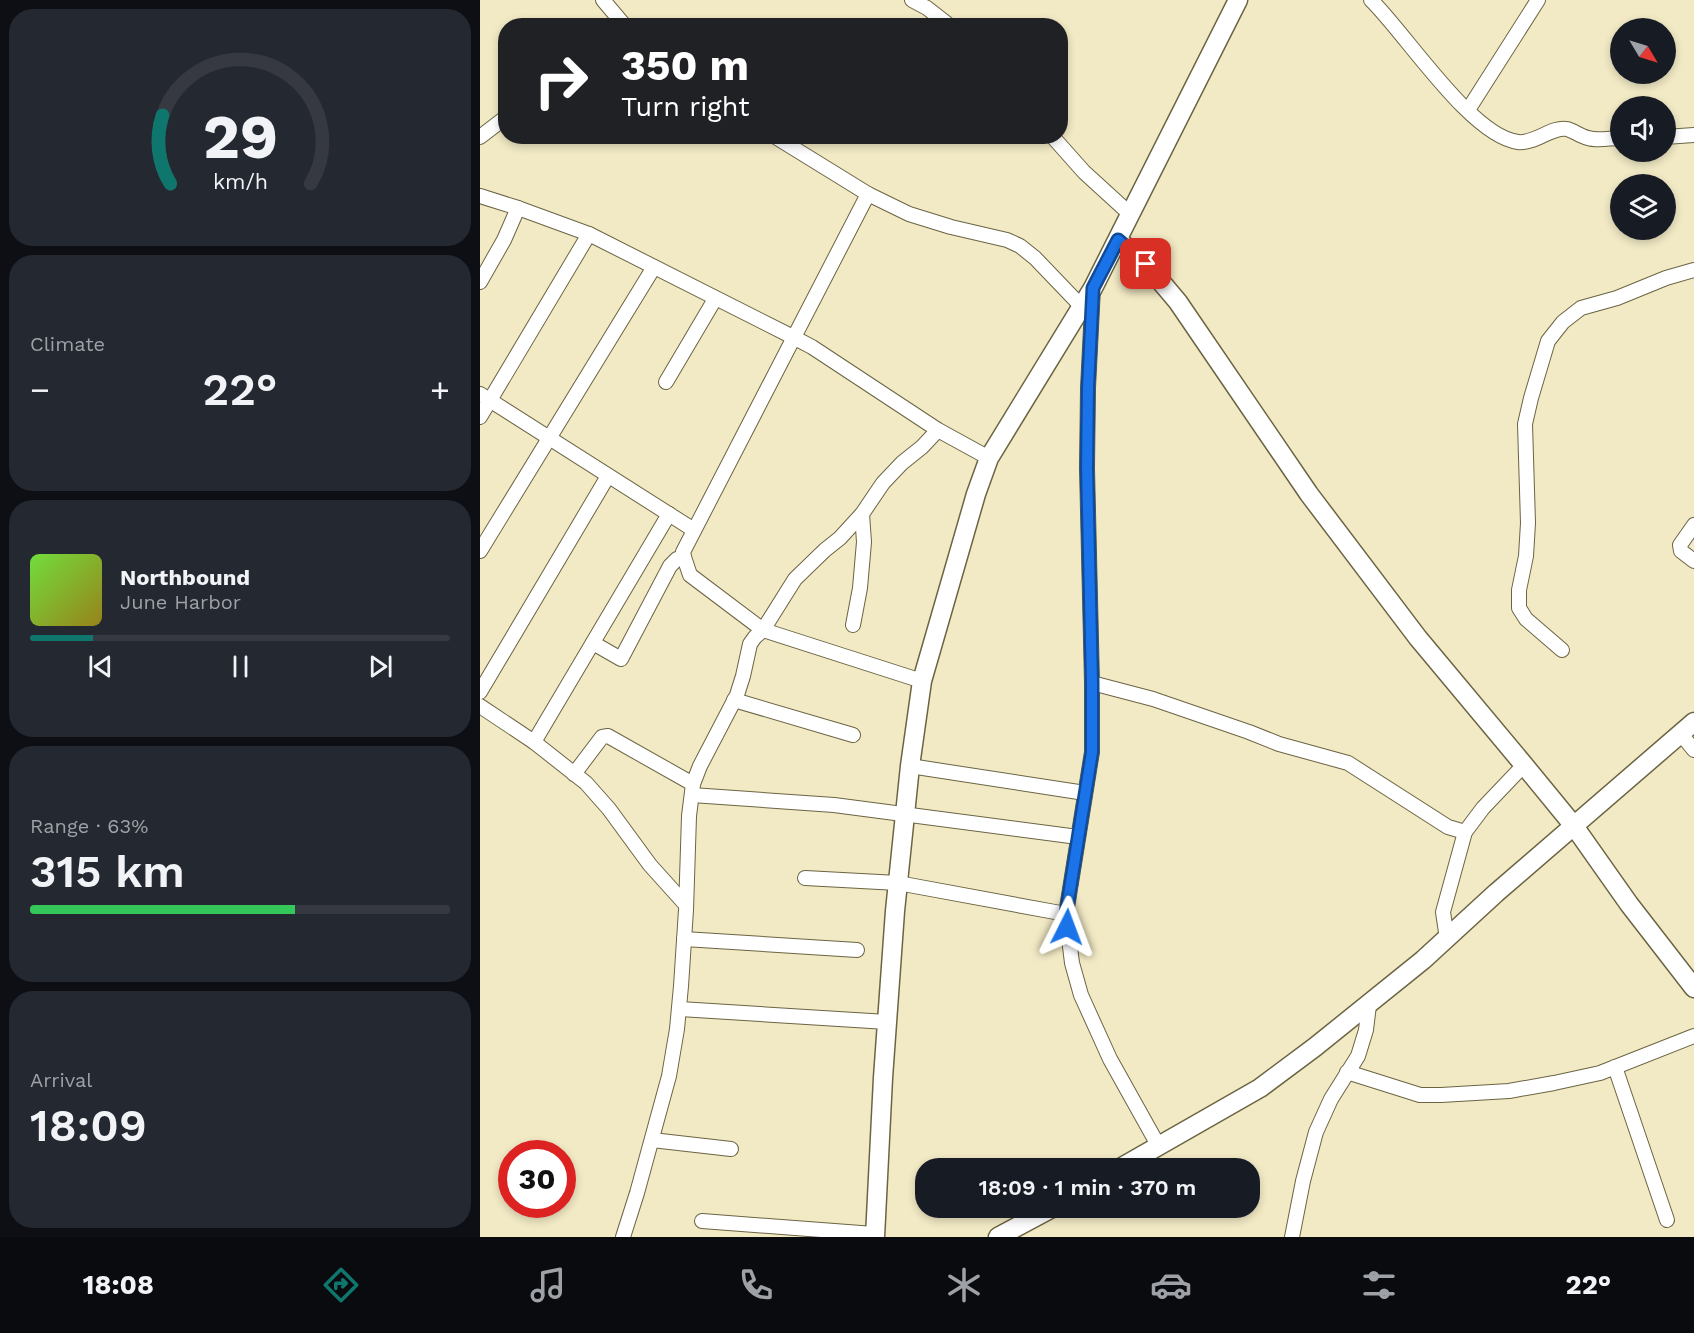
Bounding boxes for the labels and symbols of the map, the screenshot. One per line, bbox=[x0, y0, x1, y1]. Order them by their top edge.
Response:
north arrow bbox=[1610, 18, 1676, 84]
pin bbox=[1120, 238, 1171, 289]
position arrow bbox=[1035, 895, 1099, 959]
speed limit sign: 30 bbox=[498, 1140, 576, 1218]

